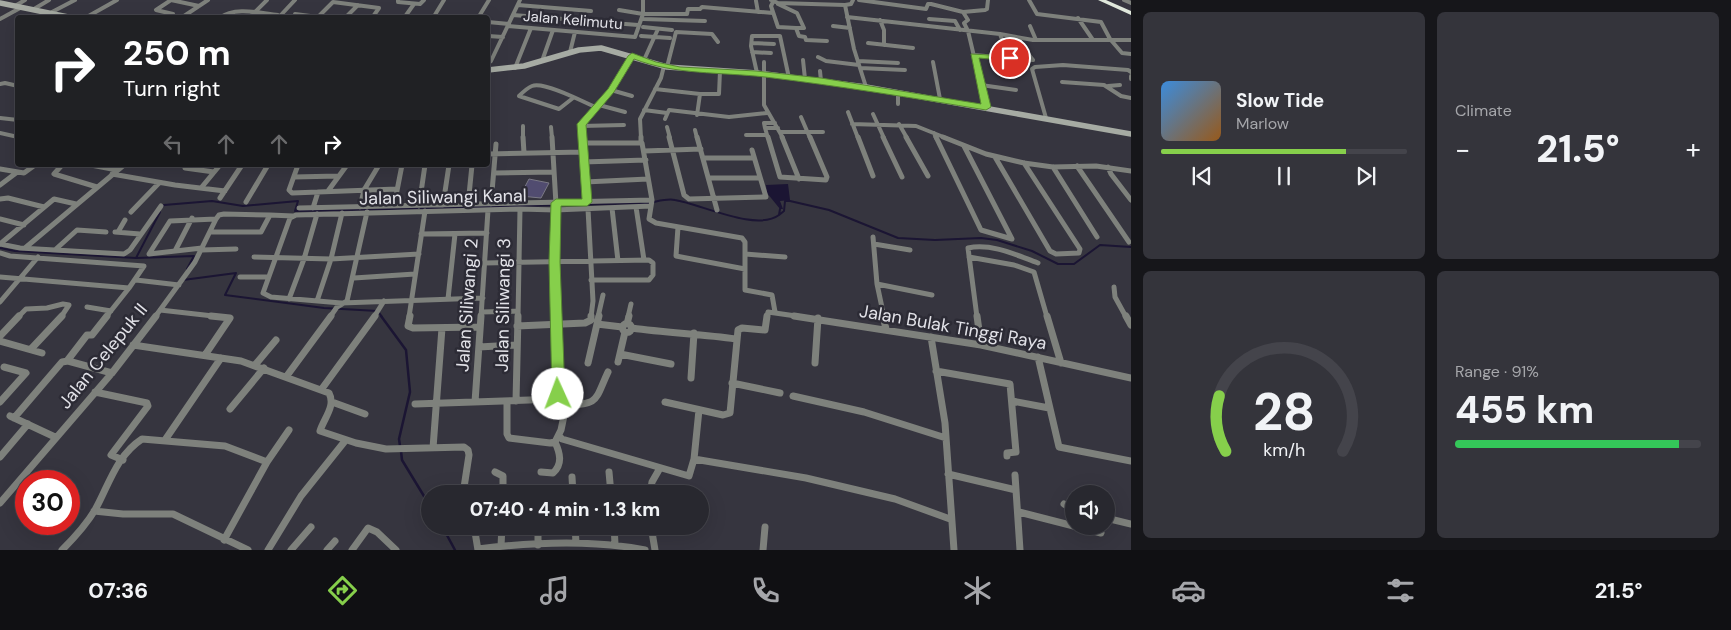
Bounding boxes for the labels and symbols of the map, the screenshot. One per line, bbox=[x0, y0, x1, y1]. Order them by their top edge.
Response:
street label: Jalan Kelimutu bbox=[522, 6, 624, 34]
pin bbox=[989, 37, 1031, 79]
street label: Jalan Siliwangi Kanal bbox=[359, 184, 527, 210]
street label: Jalan Siliwangi 2 bbox=[450, 237, 484, 373]
street label: Jalan Siliwangi 3 bbox=[490, 238, 516, 372]
street label: Jalan Celepuk II bbox=[53, 298, 153, 414]
street label: Jalan Bulak Tinggi Raya bbox=[857, 299, 1049, 355]
position arrow bbox=[531, 367, 583, 419]
speed limit sign: 30 bbox=[15, 470, 80, 535]

